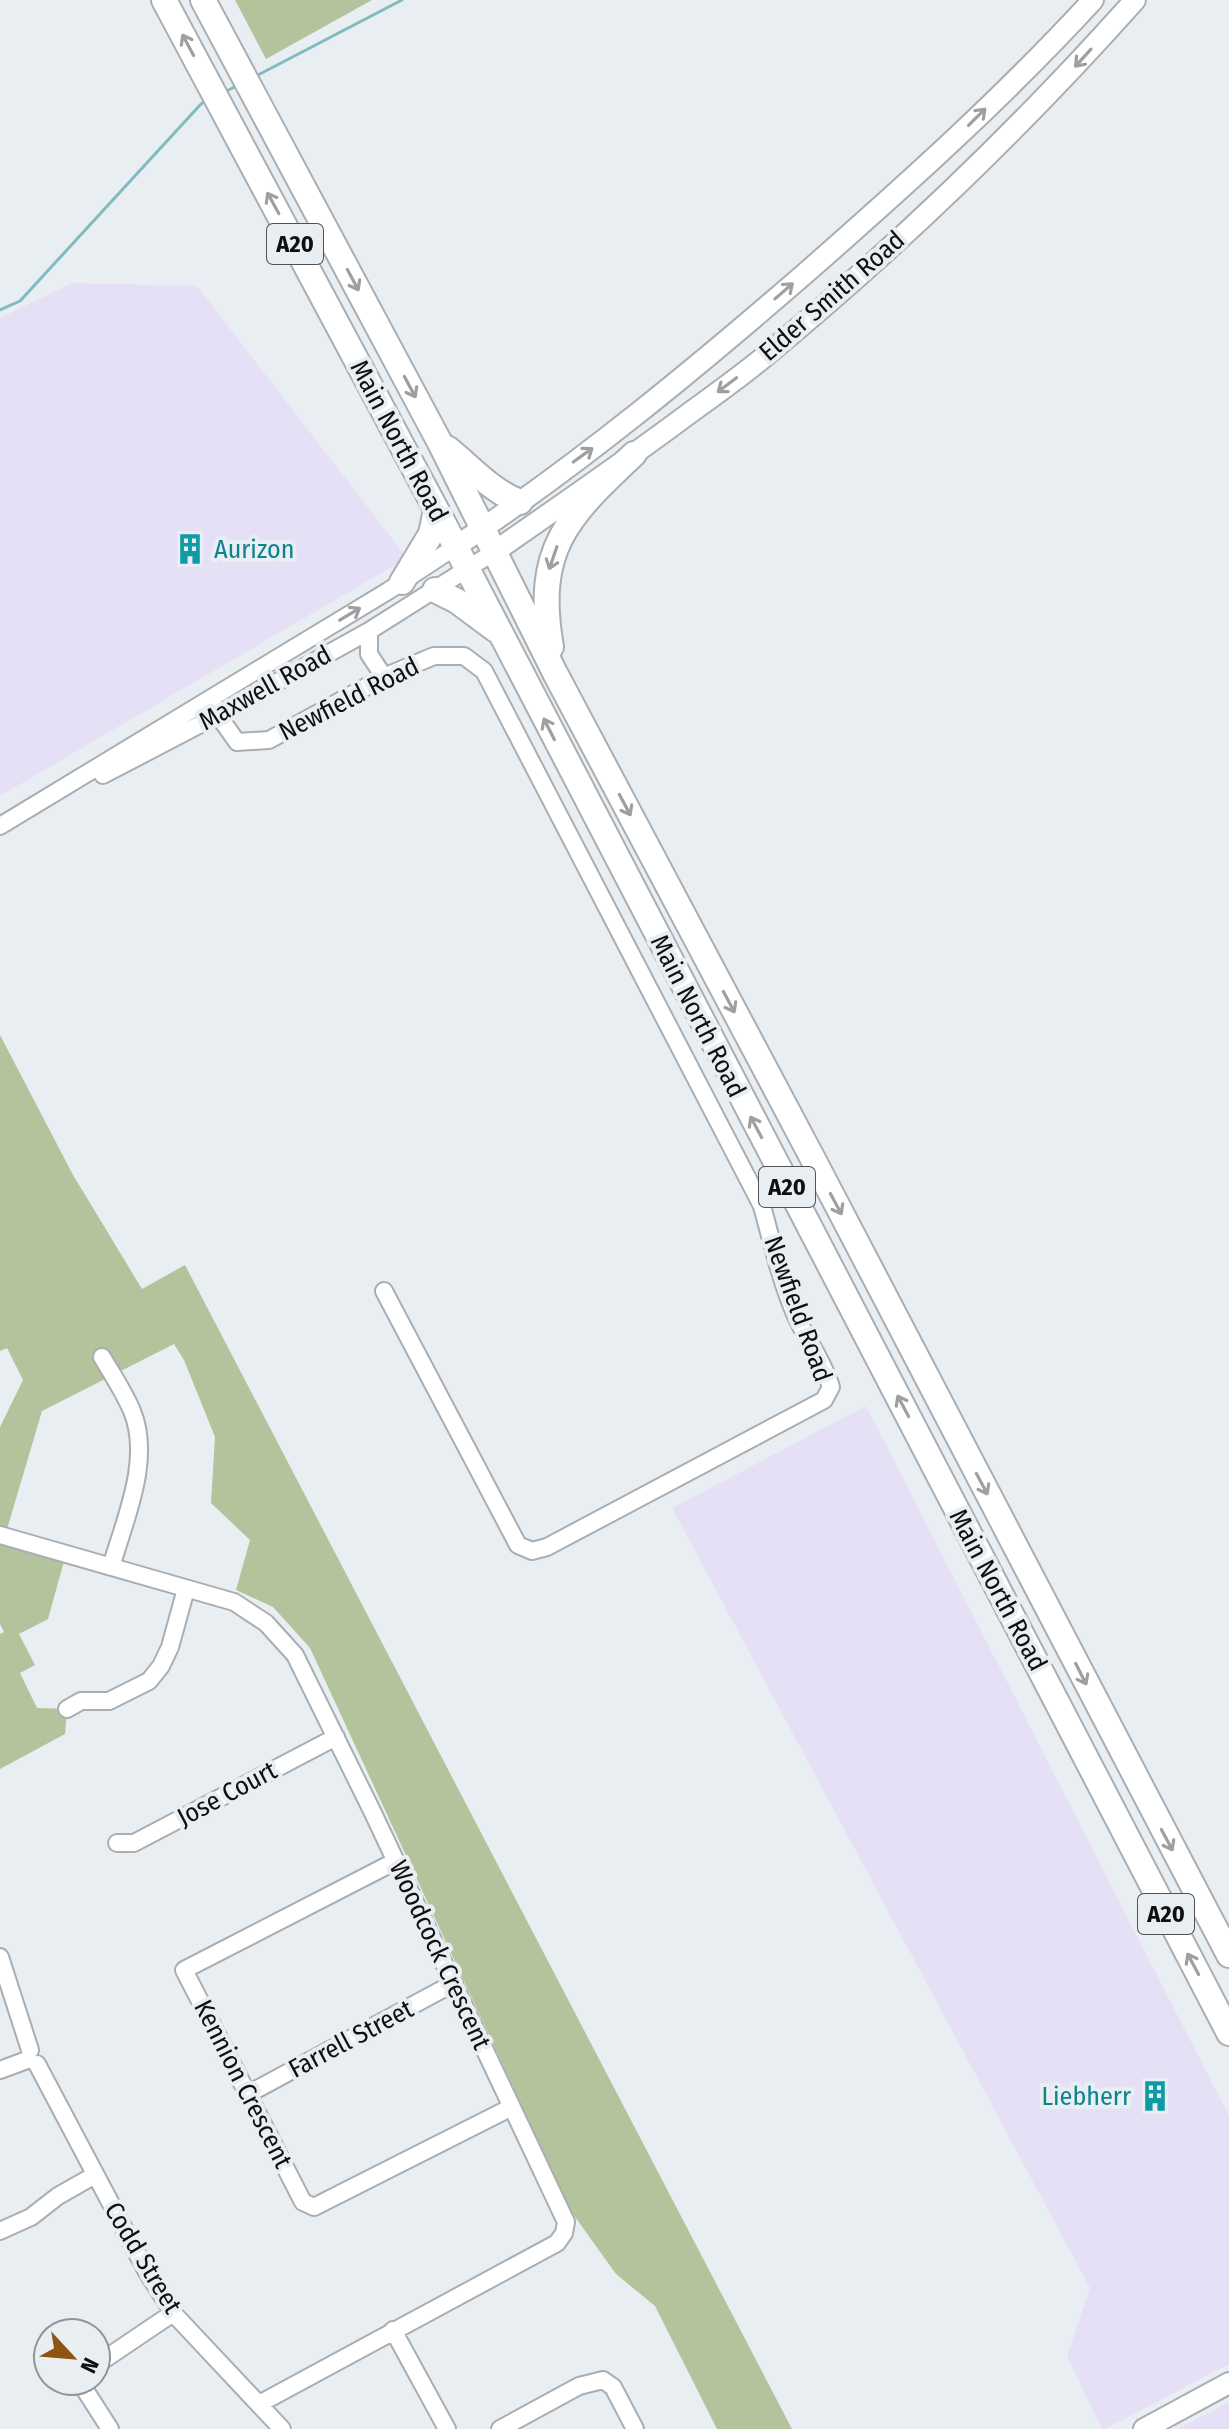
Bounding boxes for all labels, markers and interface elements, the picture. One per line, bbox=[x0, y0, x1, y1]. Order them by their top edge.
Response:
one-way arrow bbox=[179, 34, 195, 58]
one-way arrow bbox=[1074, 48, 1092, 68]
one-way arrow bbox=[968, 107, 987, 127]
one-way arrow bbox=[265, 192, 280, 216]
road number: A20 bbox=[267, 224, 323, 264]
street label: Elder Smith Road bbox=[753, 224, 911, 368]
one-way arrow bbox=[345, 268, 361, 291]
one-way arrow bbox=[774, 282, 794, 300]
street label: Main North Road bbox=[343, 355, 455, 527]
one-way arrow bbox=[403, 374, 419, 398]
one-way arrow bbox=[717, 376, 738, 393]
one-way arrow bbox=[572, 447, 593, 464]
building icon: Aurizon bbox=[173, 532, 207, 566]
place label: Aurizon bbox=[214, 534, 294, 565]
one-way arrow bbox=[545, 545, 559, 570]
one-way arrow bbox=[338, 606, 361, 622]
street label: Maxwell Road bbox=[194, 639, 336, 737]
street label: Newfield Road bbox=[274, 651, 424, 747]
one-way arrow bbox=[540, 718, 556, 742]
one-way arrow bbox=[618, 793, 634, 817]
street label: Main North Road bbox=[644, 930, 752, 1102]
one-way arrow bbox=[722, 989, 738, 1013]
one-way arrow bbox=[747, 1115, 763, 1139]
road number: A20 bbox=[759, 1167, 815, 1207]
one-way arrow bbox=[829, 1191, 845, 1215]
street label: Newfield Road bbox=[757, 1232, 839, 1386]
one-way arrow bbox=[894, 1395, 910, 1419]
one-way arrow bbox=[975, 1471, 990, 1495]
street label: Main North Road bbox=[942, 1504, 1054, 1676]
one-way arrow bbox=[1074, 1662, 1090, 1686]
street label: Jose Court bbox=[172, 1755, 283, 1833]
one-way arrow bbox=[1160, 1828, 1176, 1851]
street label: Woodcock Crescent bbox=[383, 1856, 498, 2055]
road number: A20 bbox=[1138, 1894, 1194, 1934]
one-way arrow bbox=[1184, 1953, 1200, 1977]
street label: Farrell Street bbox=[283, 1993, 419, 2085]
street label: Kennion Crescent bbox=[187, 1995, 299, 2174]
building icon: Liebherr bbox=[1138, 2079, 1172, 2113]
place label: Liebherr bbox=[1042, 2081, 1131, 2112]
street label: Codd Street bbox=[98, 2197, 189, 2320]
north arrow bbox=[32, 2317, 112, 2397]
text: N bbox=[75, 2354, 105, 2377]

